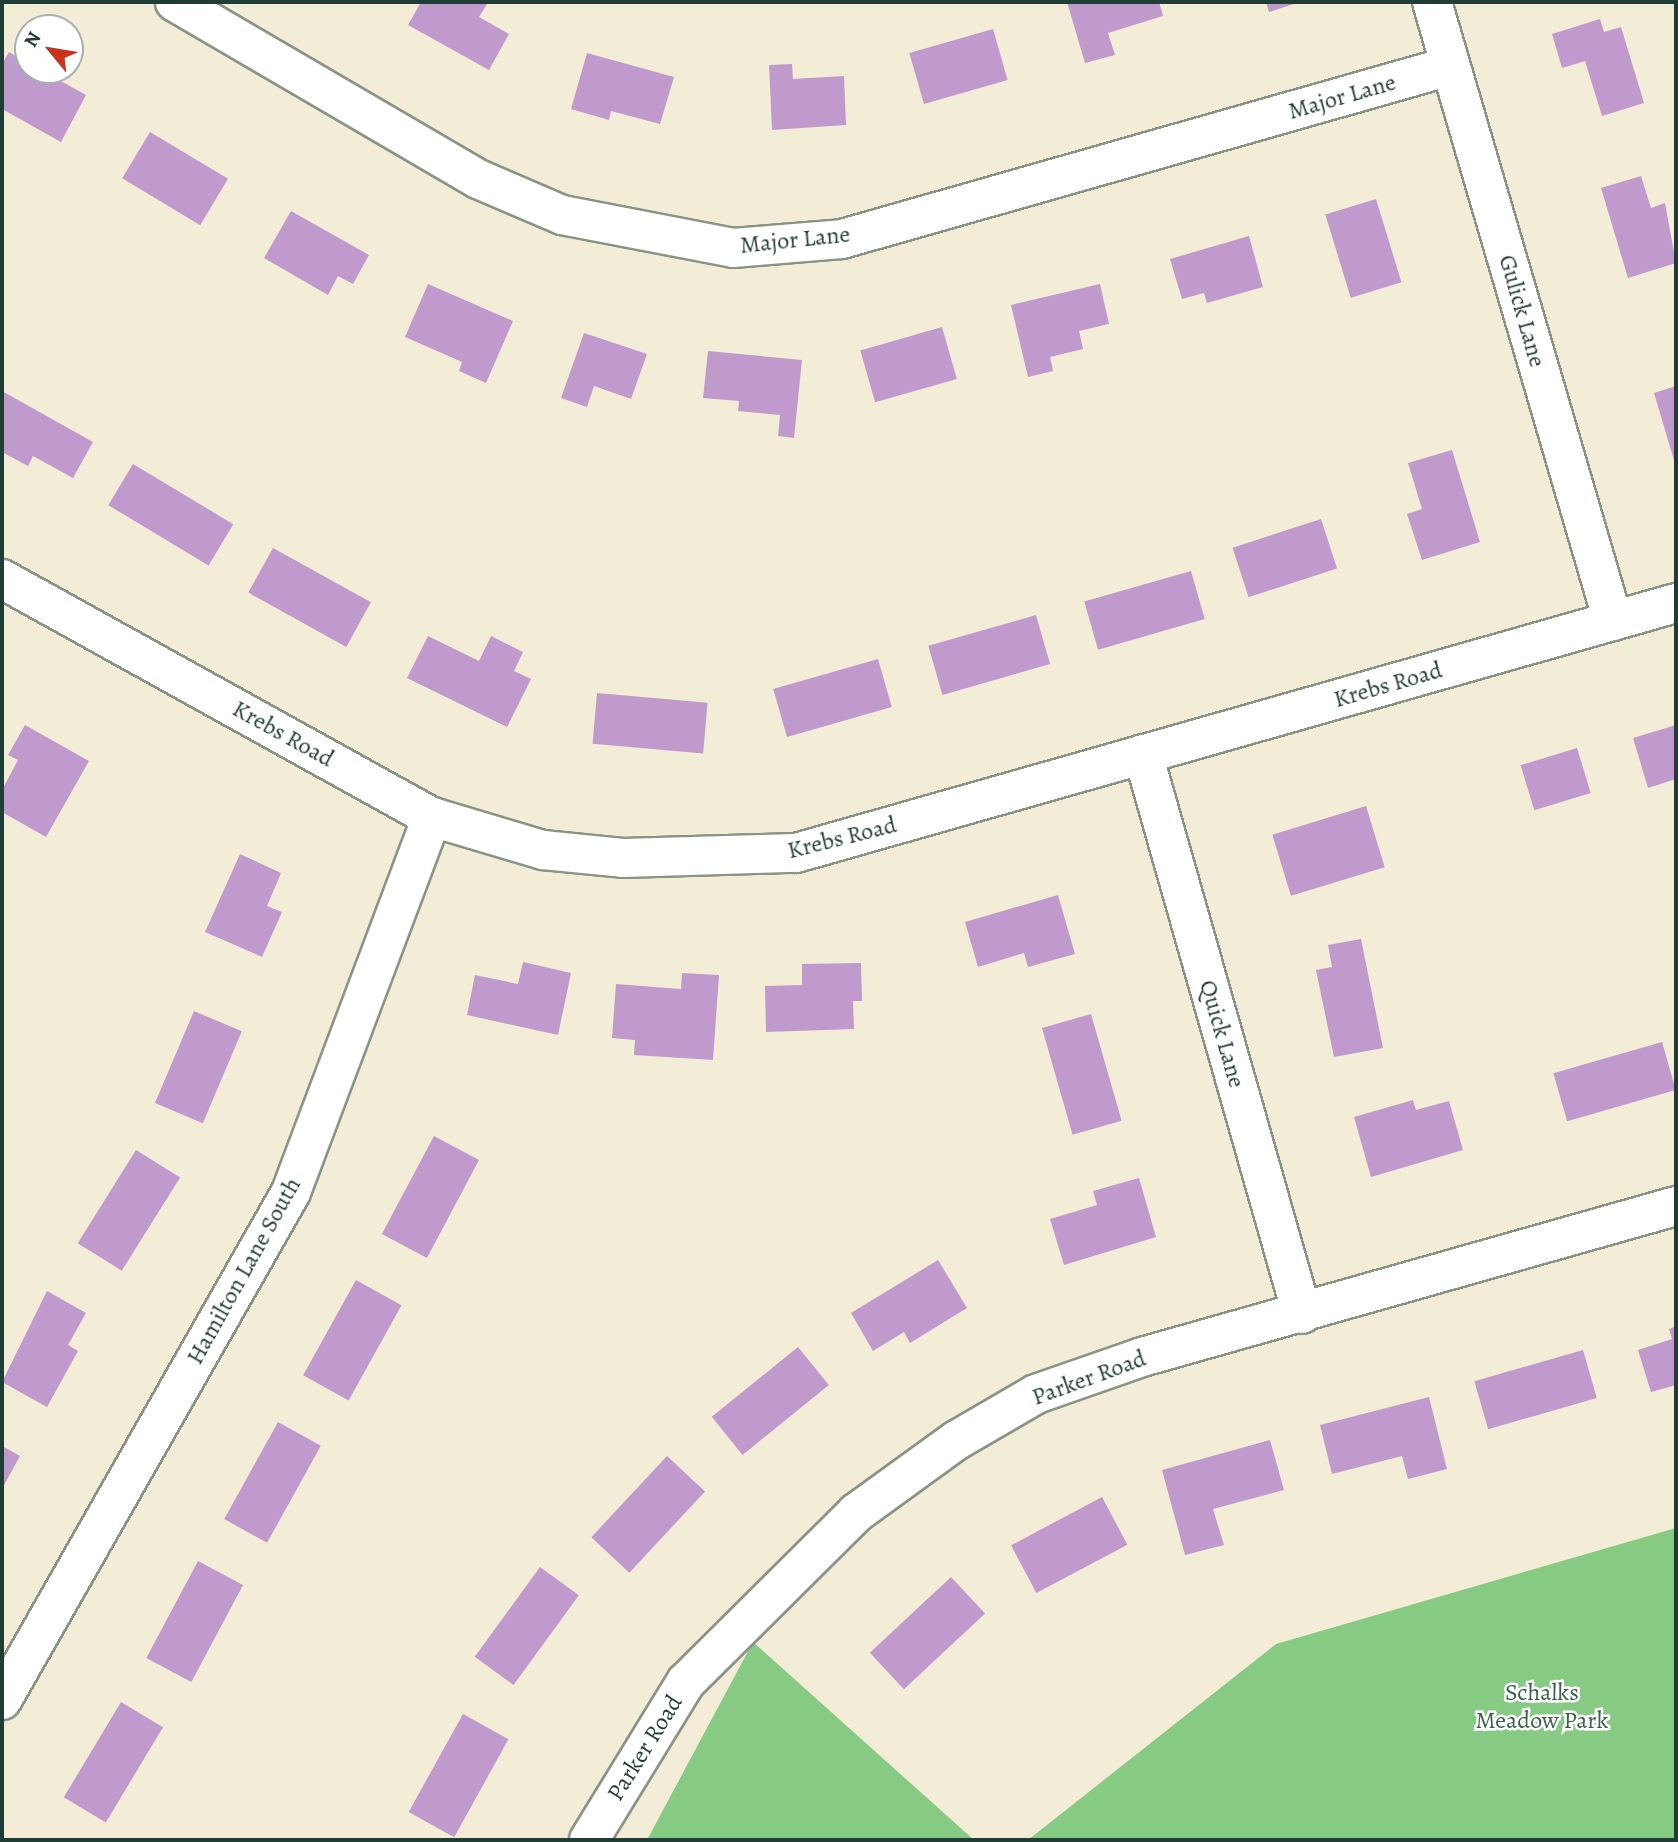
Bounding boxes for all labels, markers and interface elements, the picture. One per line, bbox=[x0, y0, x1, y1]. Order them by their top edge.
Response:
north arrow bbox=[14, 14, 84, 84]
text: N bbox=[18, 27, 47, 52]
street label: Major Lane bbox=[1285, 68, 1399, 126]
street label: Major Lane bbox=[739, 220, 851, 260]
street label: Gulick Lane bbox=[1492, 252, 1552, 370]
street label: Krebs Road bbox=[1331, 656, 1445, 714]
street label: Krebs Road bbox=[227, 694, 339, 774]
street label: Krebs Road bbox=[785, 811, 899, 865]
street label: Quick Lane bbox=[1193, 977, 1251, 1091]
street label: Hamilton Lane South bbox=[181, 1173, 307, 1369]
street label: Parker Road bbox=[1028, 1344, 1150, 1412]
park label: Schalks Meadow Park bbox=[1476, 1679, 1608, 1735]
street label: Parker Road bbox=[601, 1690, 689, 1806]

